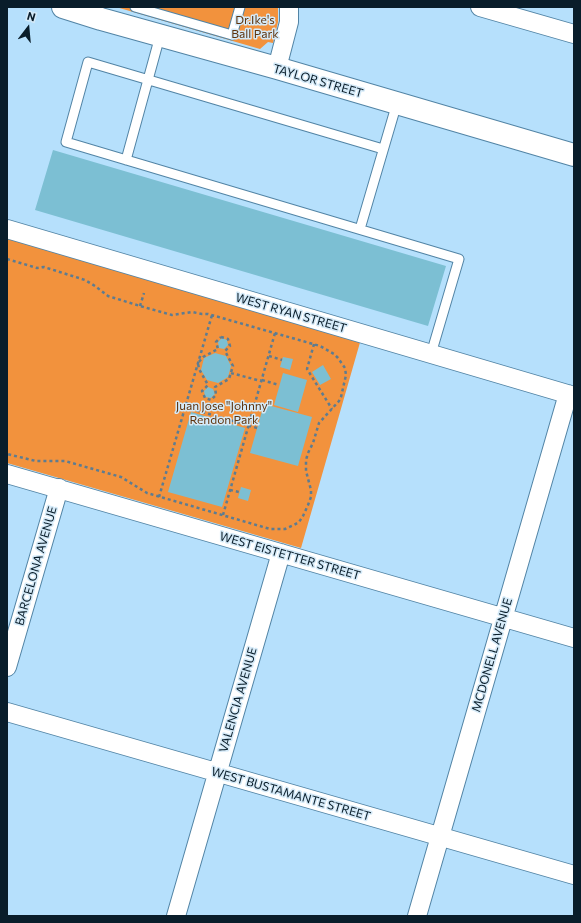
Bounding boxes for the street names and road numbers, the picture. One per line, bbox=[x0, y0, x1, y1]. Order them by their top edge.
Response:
street label: TAYLOR STREET bbox=[271, 61, 365, 101]
street label: WEST RYAN STREET bbox=[234, 290, 348, 336]
street label: BARCELONA AVENUE bbox=[12, 505, 60, 627]
street label: WEST EISTETTER STREET bbox=[218, 529, 362, 583]
street label: MCDONELL AVENUE bbox=[469, 596, 515, 714]
street label: VALENCIA AVENUE bbox=[216, 646, 260, 754]
street label: WEST BUSTAMANTE STREET bbox=[210, 764, 372, 824]

